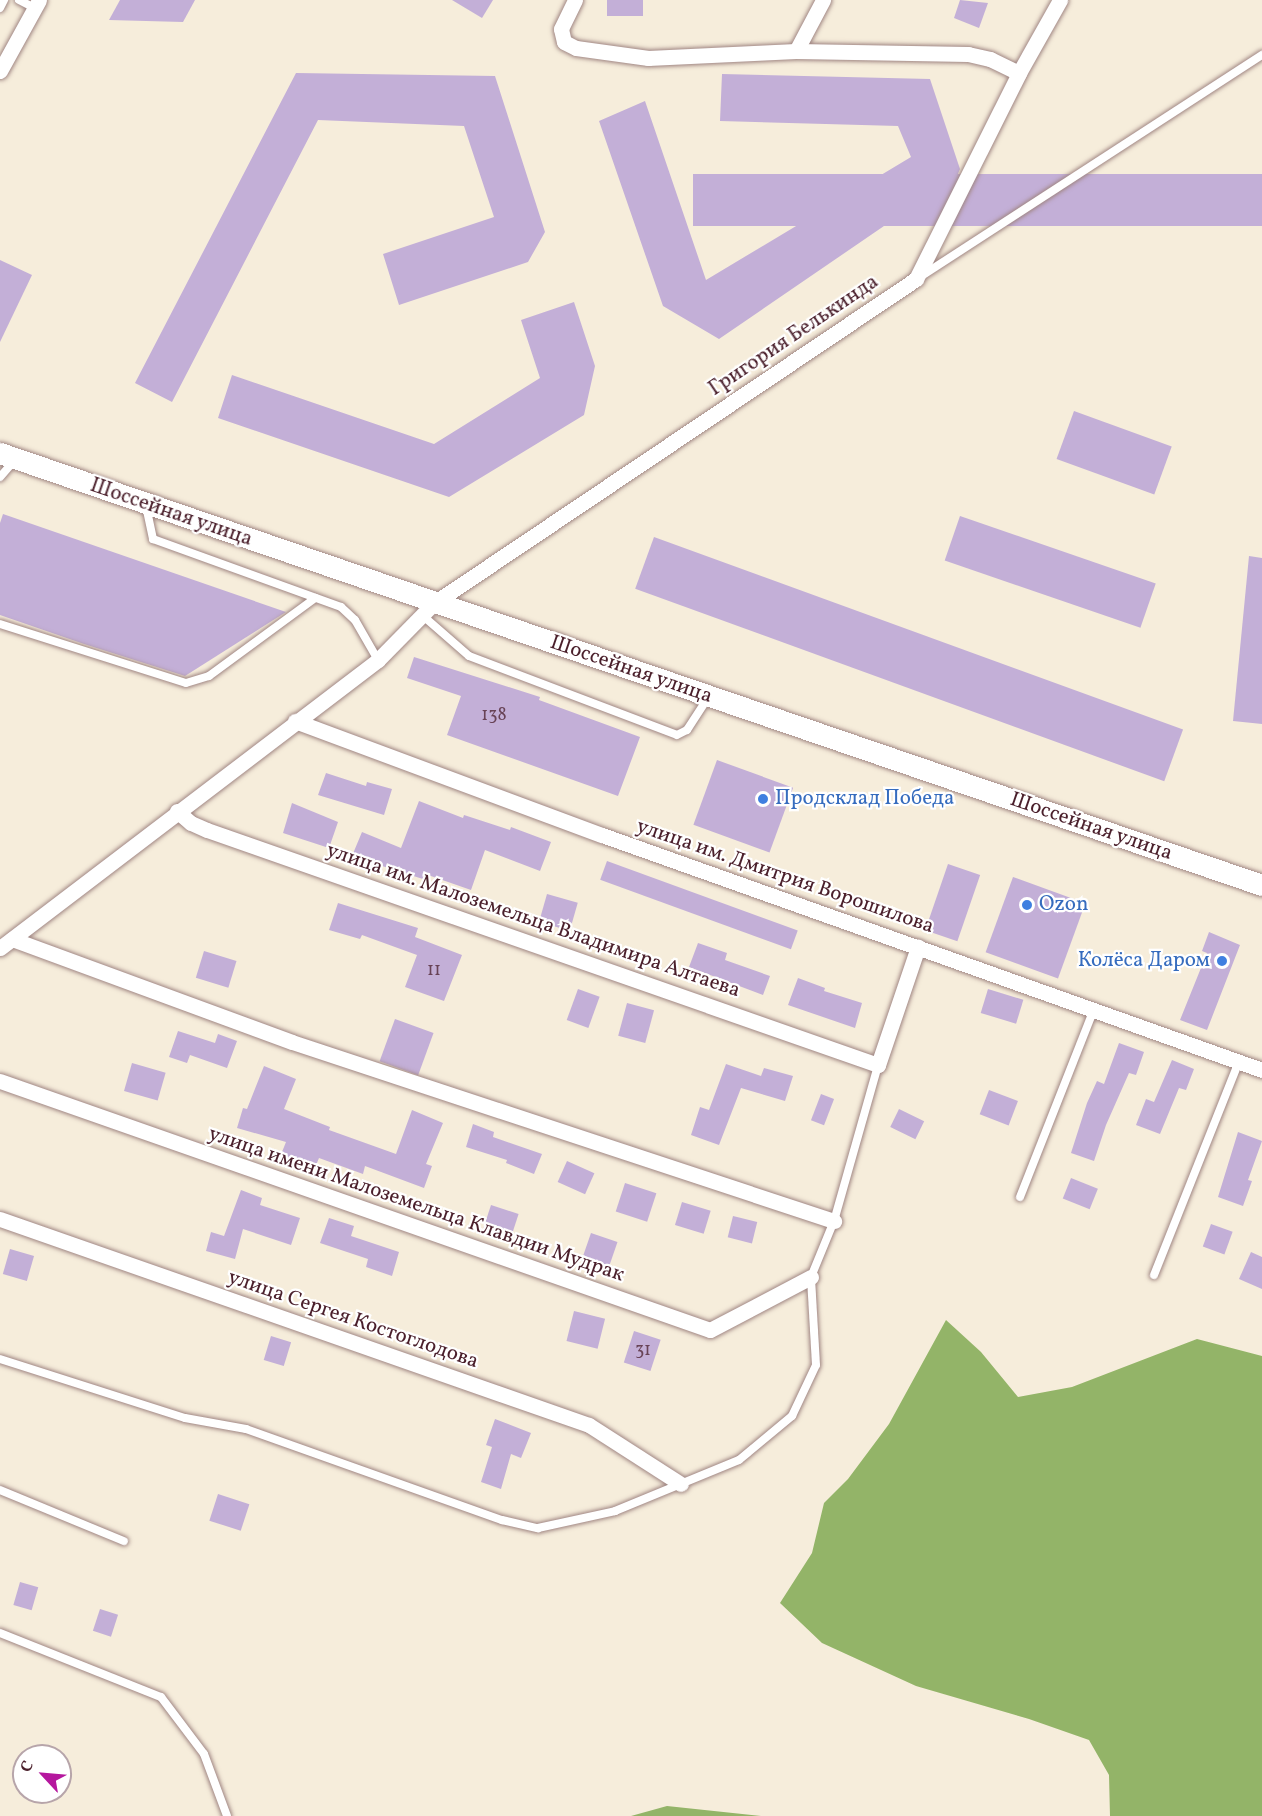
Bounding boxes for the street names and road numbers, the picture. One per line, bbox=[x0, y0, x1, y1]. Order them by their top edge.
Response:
street label: Григория Белькинда bbox=[704, 270, 884, 402]
street label: Шоссейная улица bbox=[86, 473, 256, 553]
street label: Шоссейная улица bbox=[546, 630, 716, 710]
street label: Шоссейная улица bbox=[1006, 787, 1176, 867]
street label: улица им. Дмитрия Ворошилова bbox=[633, 814, 937, 940]
street label: улица им. Малоземельца Владимира Алтаева bbox=[323, 838, 743, 1004]
street label: улица имени Малоземельца Клавдии Мудрак bbox=[205, 1122, 627, 1288]
street label: улица Сергея Костоглодова bbox=[224, 1265, 482, 1375]

